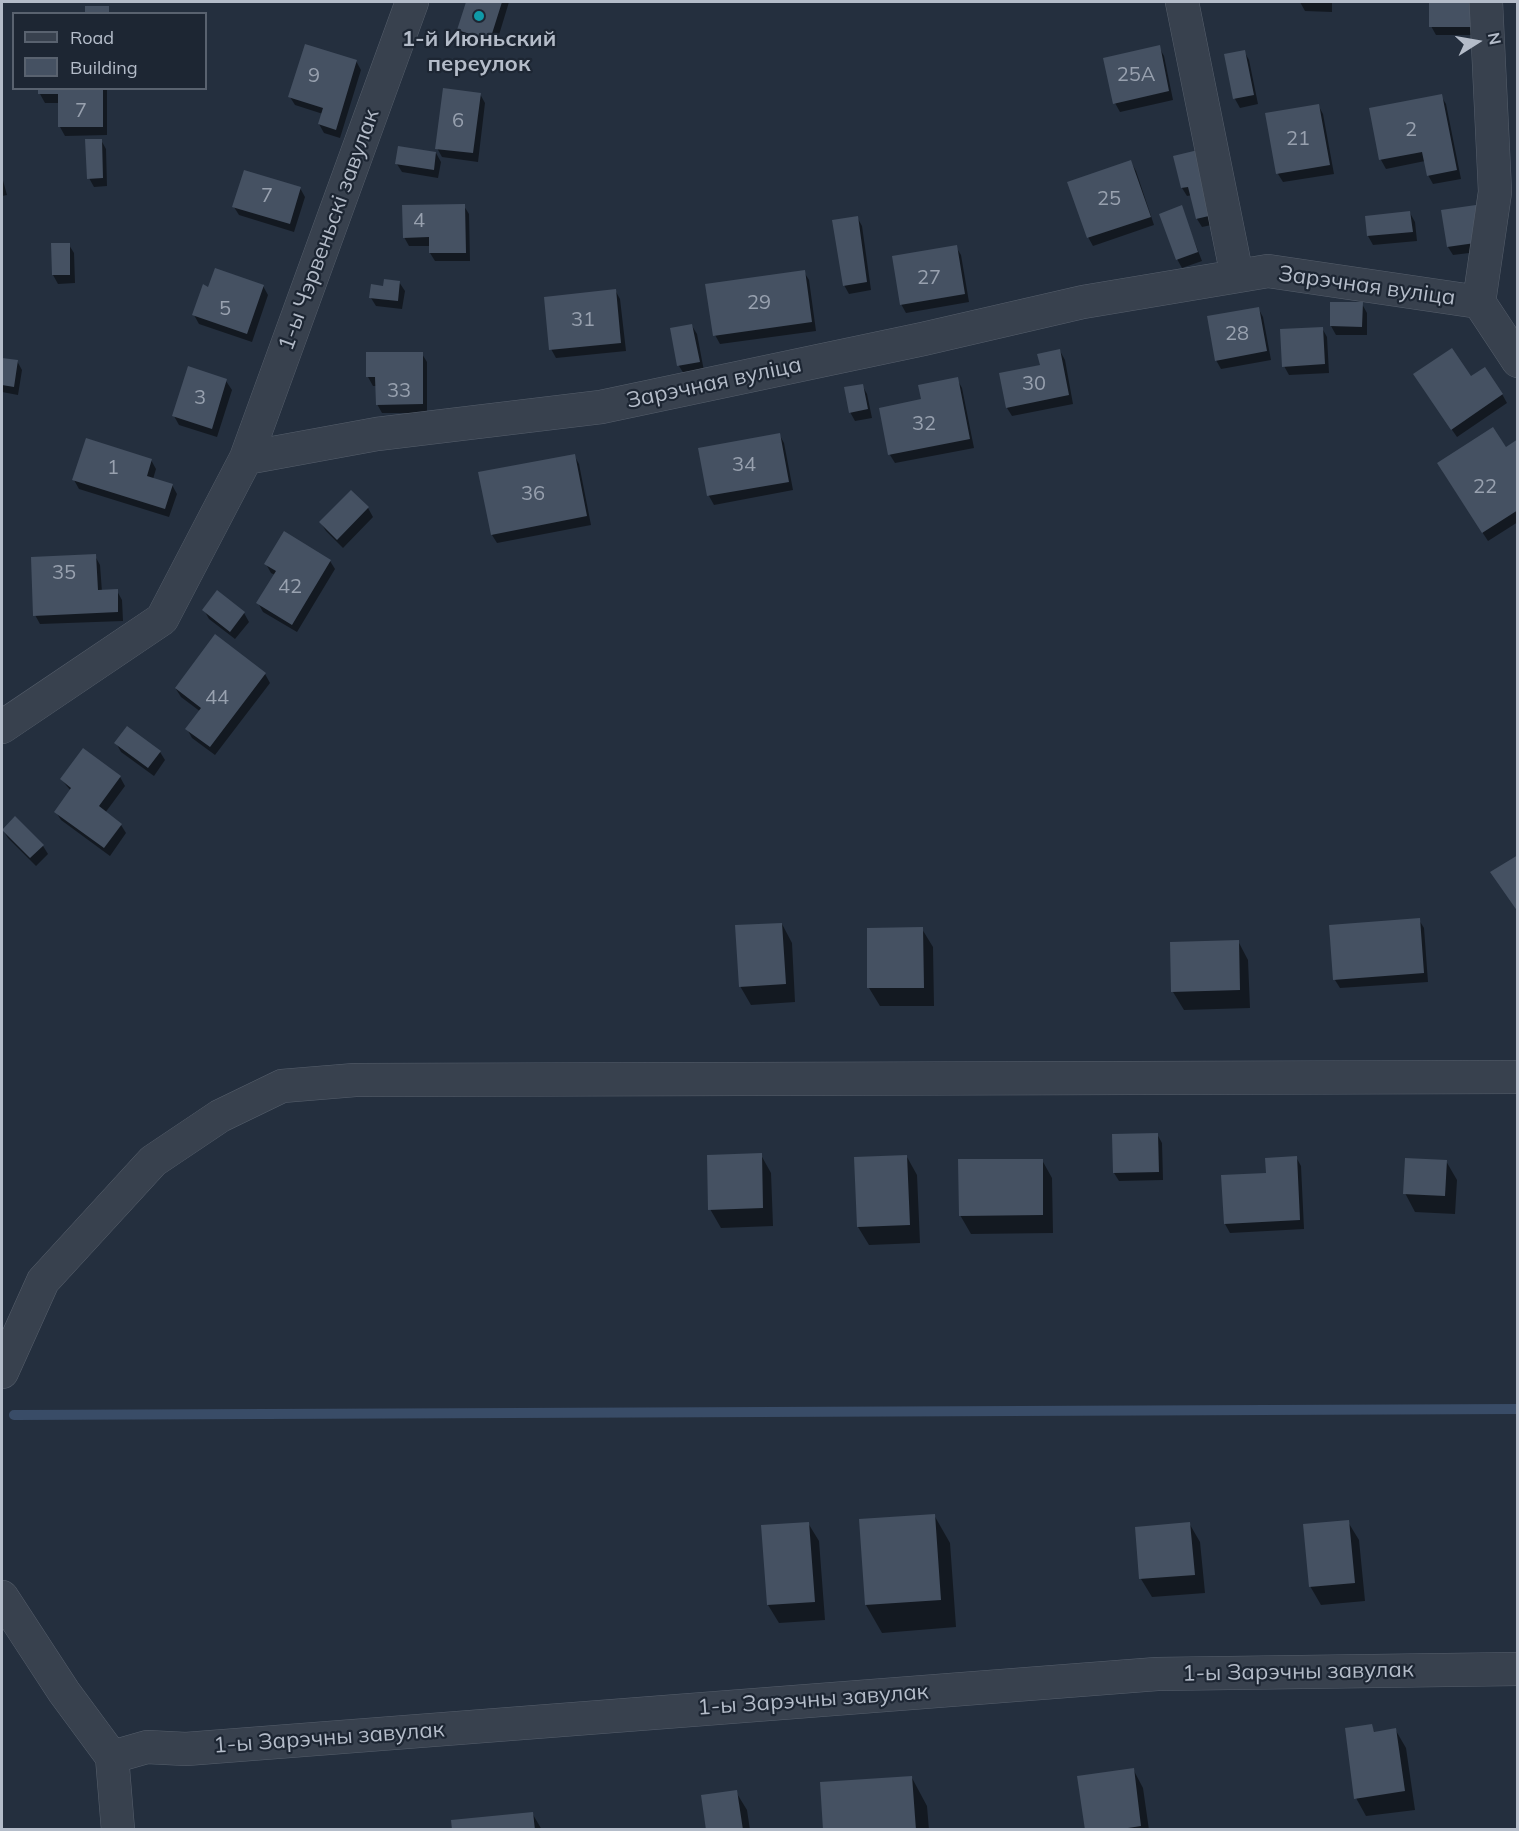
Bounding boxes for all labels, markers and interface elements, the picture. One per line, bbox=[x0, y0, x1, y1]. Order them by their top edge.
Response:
marker: 1-й Июньский переулок bbox=[472, 9, 486, 23]
legend bbox=[12, 12, 207, 90]
north arrow bbox=[1447, 12, 1507, 72]
text: Road bbox=[70, 26, 114, 49]
place label: 1-й Июньский переулок bbox=[402, 26, 556, 78]
text: N bbox=[1484, 31, 1506, 46]
text: Building bbox=[70, 56, 138, 79]
house number: 25А bbox=[1117, 63, 1155, 87]
house number: 9 bbox=[308, 64, 320, 88]
house number: 7 bbox=[75, 99, 87, 123]
street label: 1-ы Чэрвеньскі завулак bbox=[273, 106, 385, 354]
house number: 6 bbox=[452, 109, 464, 133]
house number: 2 bbox=[1405, 118, 1417, 142]
house number: 21 bbox=[1286, 127, 1310, 151]
house number: 7 bbox=[261, 184, 273, 208]
house number: 25 bbox=[1097, 187, 1121, 211]
house number: 4 bbox=[413, 209, 425, 233]
street label: Зарэчная вуліца bbox=[1277, 261, 1457, 311]
house number: 27 bbox=[917, 266, 941, 290]
house number: 29 bbox=[747, 291, 771, 315]
house number: 5 bbox=[219, 297, 231, 321]
house number: 31 bbox=[571, 308, 595, 332]
house number: 28 bbox=[1225, 322, 1249, 346]
street label: Зарэчная вуліца bbox=[624, 352, 804, 414]
house number: 30 bbox=[1022, 372, 1046, 396]
house number: 33 bbox=[387, 379, 411, 403]
house number: 3 bbox=[194, 386, 206, 410]
house number: 32 bbox=[912, 412, 936, 436]
house number: 34 bbox=[732, 453, 756, 477]
house number: 1 bbox=[107, 456, 119, 480]
house number: 22 bbox=[1473, 475, 1497, 499]
house number: 36 bbox=[521, 482, 545, 506]
house number: 35 bbox=[52, 561, 76, 585]
house number: 42 bbox=[278, 575, 302, 599]
house number: 44 bbox=[205, 686, 229, 710]
street label: 1-ы Зарэчны завулак bbox=[1182, 1657, 1414, 1687]
street label: 1-ы Зарэчны завулак bbox=[697, 1679, 929, 1721]
street label: 1-ы Зарэчны завулак bbox=[213, 1717, 445, 1759]

